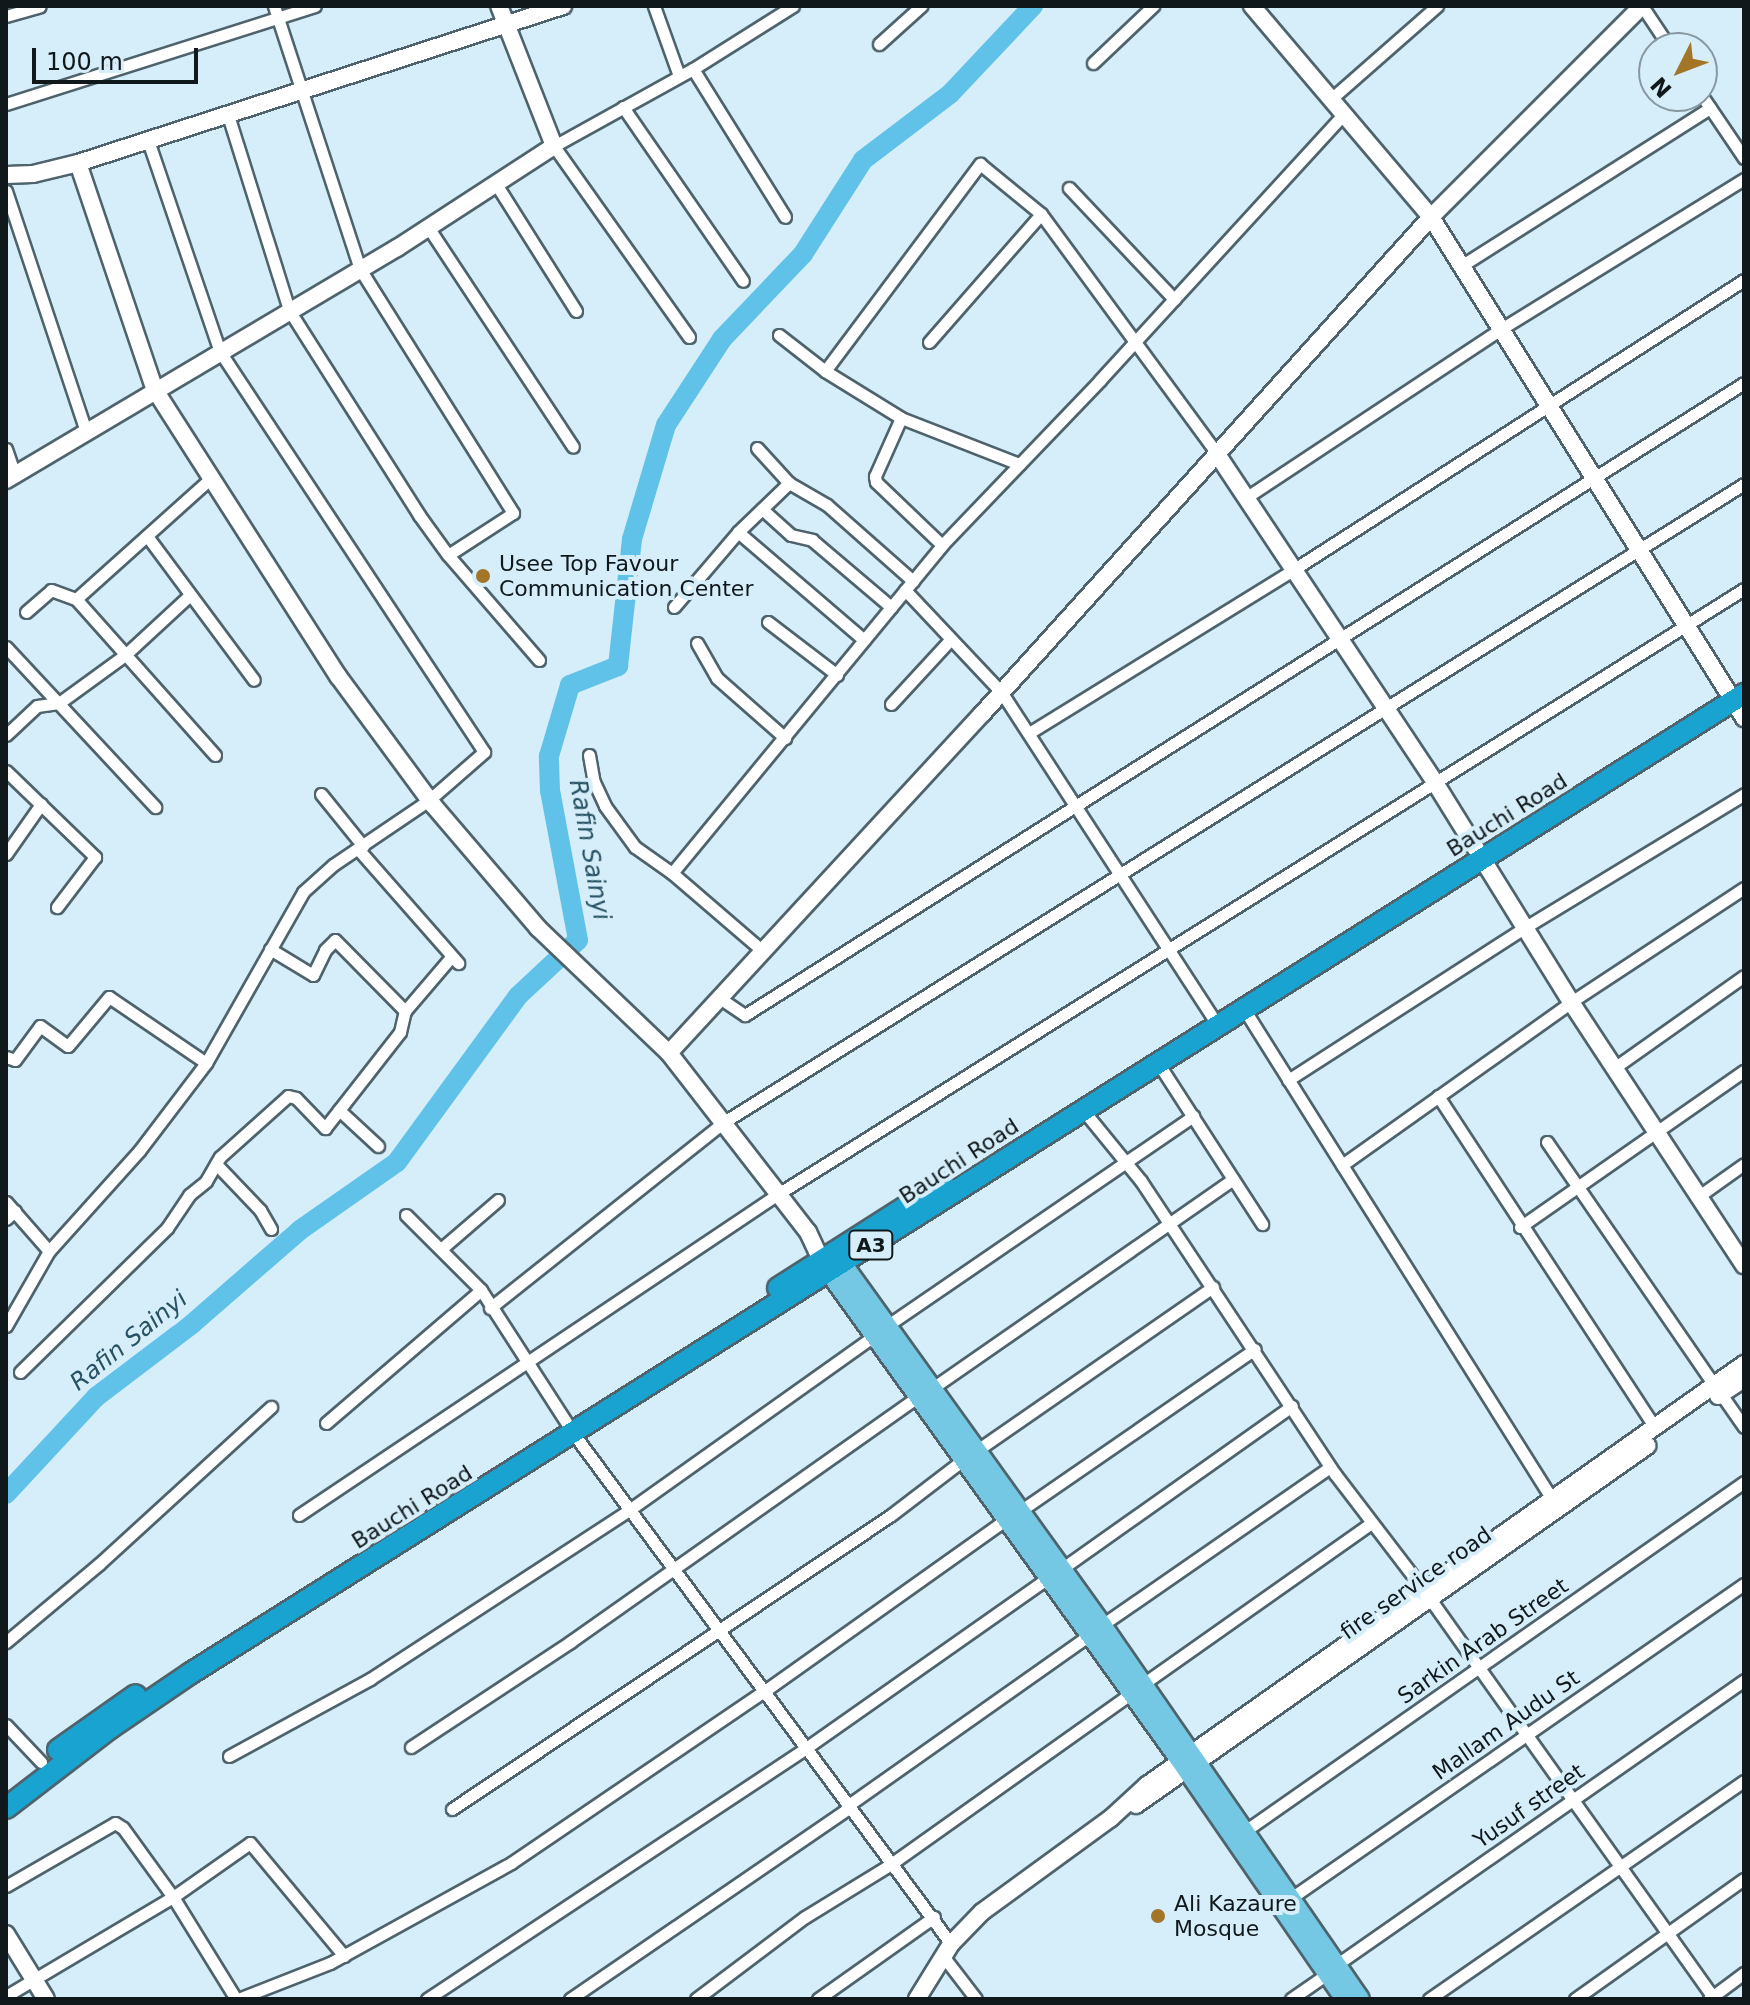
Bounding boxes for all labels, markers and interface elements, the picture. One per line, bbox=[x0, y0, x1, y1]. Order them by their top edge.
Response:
scale bar bbox=[36, 32, 202, 82]
north arrow bbox=[1638, 32, 1718, 112]
text: 100 m bbox=[46, 48, 123, 76]
text: N bbox=[1646, 72, 1677, 102]
place label: Usee Top Favour Communication Center bbox=[499, 550, 753, 602]
marker: Usee Top Favour Communication Center bbox=[474, 567, 492, 585]
street label: Bauchi Road bbox=[1442, 768, 1572, 862]
water label: Rafin Sainyi bbox=[562, 777, 616, 923]
street label: Bauchi Road bbox=[894, 1113, 1024, 1209]
road number: A3 bbox=[847, 1229, 895, 1261]
water label: Rafin Sainyi bbox=[65, 1285, 193, 1397]
street label: Bauchi Road bbox=[347, 1460, 477, 1554]
street label: fire service road bbox=[1335, 1521, 1497, 1645]
street label: Sarkin Arab Street bbox=[1393, 1572, 1573, 1710]
street label: Mallam Audu St bbox=[1428, 1665, 1584, 1785]
street label: Yusuf street bbox=[1468, 1758, 1590, 1854]
place label: Ali Kazaure Mosque bbox=[1174, 1890, 1297, 1942]
marker: Ali Kazaure Mosque bbox=[1149, 1907, 1167, 1925]

